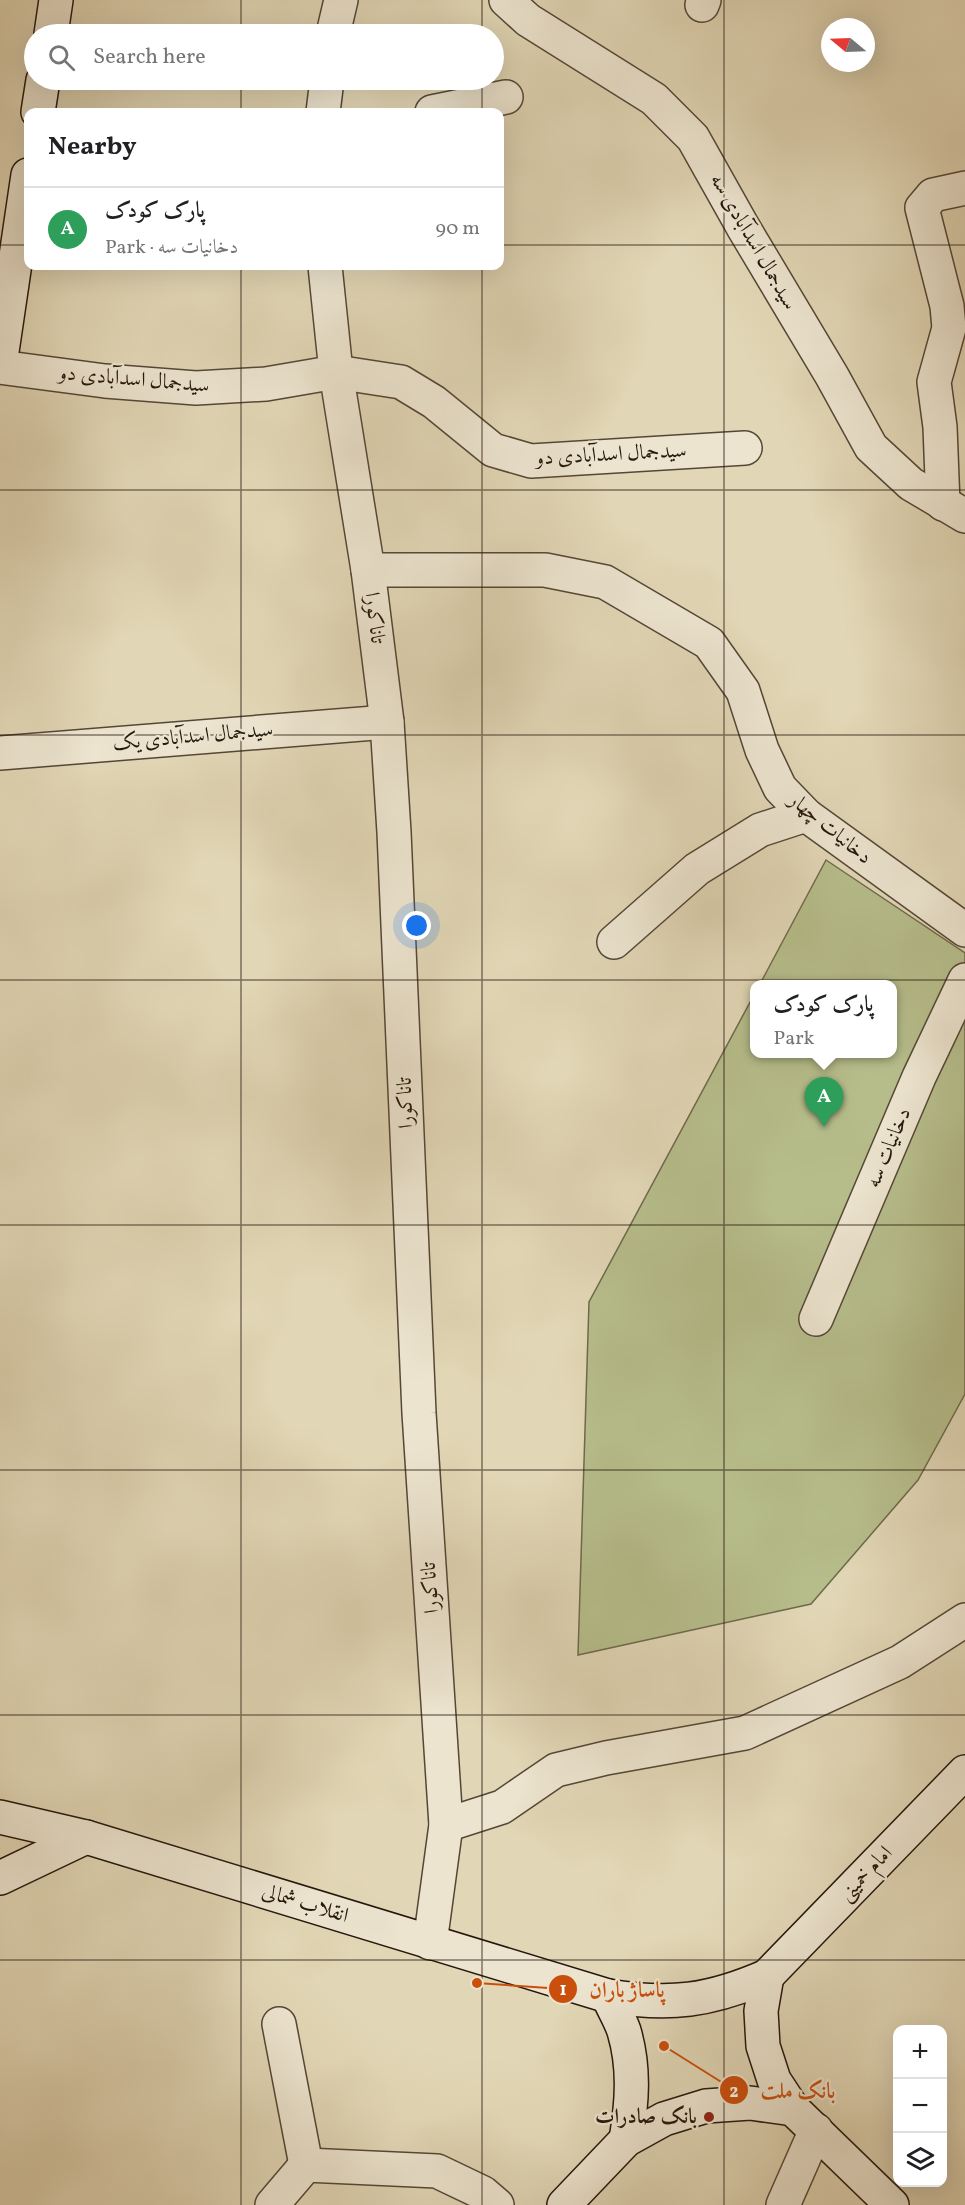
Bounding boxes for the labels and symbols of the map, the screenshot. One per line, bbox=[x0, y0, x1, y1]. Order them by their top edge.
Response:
north arrow bbox=[821, 18, 875, 72]
street label: سیدجمال اسدآبادی سه bbox=[702, 168, 804, 316]
street label: سیدجمال اسدآبادی دو bbox=[55, 359, 211, 401]
street label: سیدجمال اسدآبادی دو bbox=[533, 437, 687, 474]
street label: تاناکورا bbox=[356, 591, 392, 646]
street label: سیدجمال اسدآبادی یک bbox=[111, 716, 275, 758]
street label: دخانیات چهار bbox=[781, 785, 878, 872]
your location bbox=[402, 911, 431, 940]
street label: تاناکورا bbox=[391, 1076, 421, 1129]
pin: A bbox=[804, 1078, 844, 1127]
street label: دخانیات سه bbox=[859, 1103, 919, 1193]
street label: تاناکورا bbox=[415, 1560, 447, 1615]
street label: امام خمینی bbox=[832, 1840, 901, 1910]
street label: انقلاب شمالی bbox=[258, 1877, 352, 1931]
callout: پاساژ باران bbox=[548, 1969, 677, 2009]
text: پاساژ باران bbox=[589, 1976, 666, 2007]
text: 1 bbox=[559, 1978, 567, 2003]
callout: بانک ملت bbox=[719, 2070, 848, 2110]
text: بانک ملت bbox=[760, 2077, 836, 2108]
text: 2 bbox=[729, 2080, 739, 2105]
place label: بانک صادرات bbox=[595, 2103, 697, 2132]
marker: بانک صادرات bbox=[702, 2110, 716, 2124]

